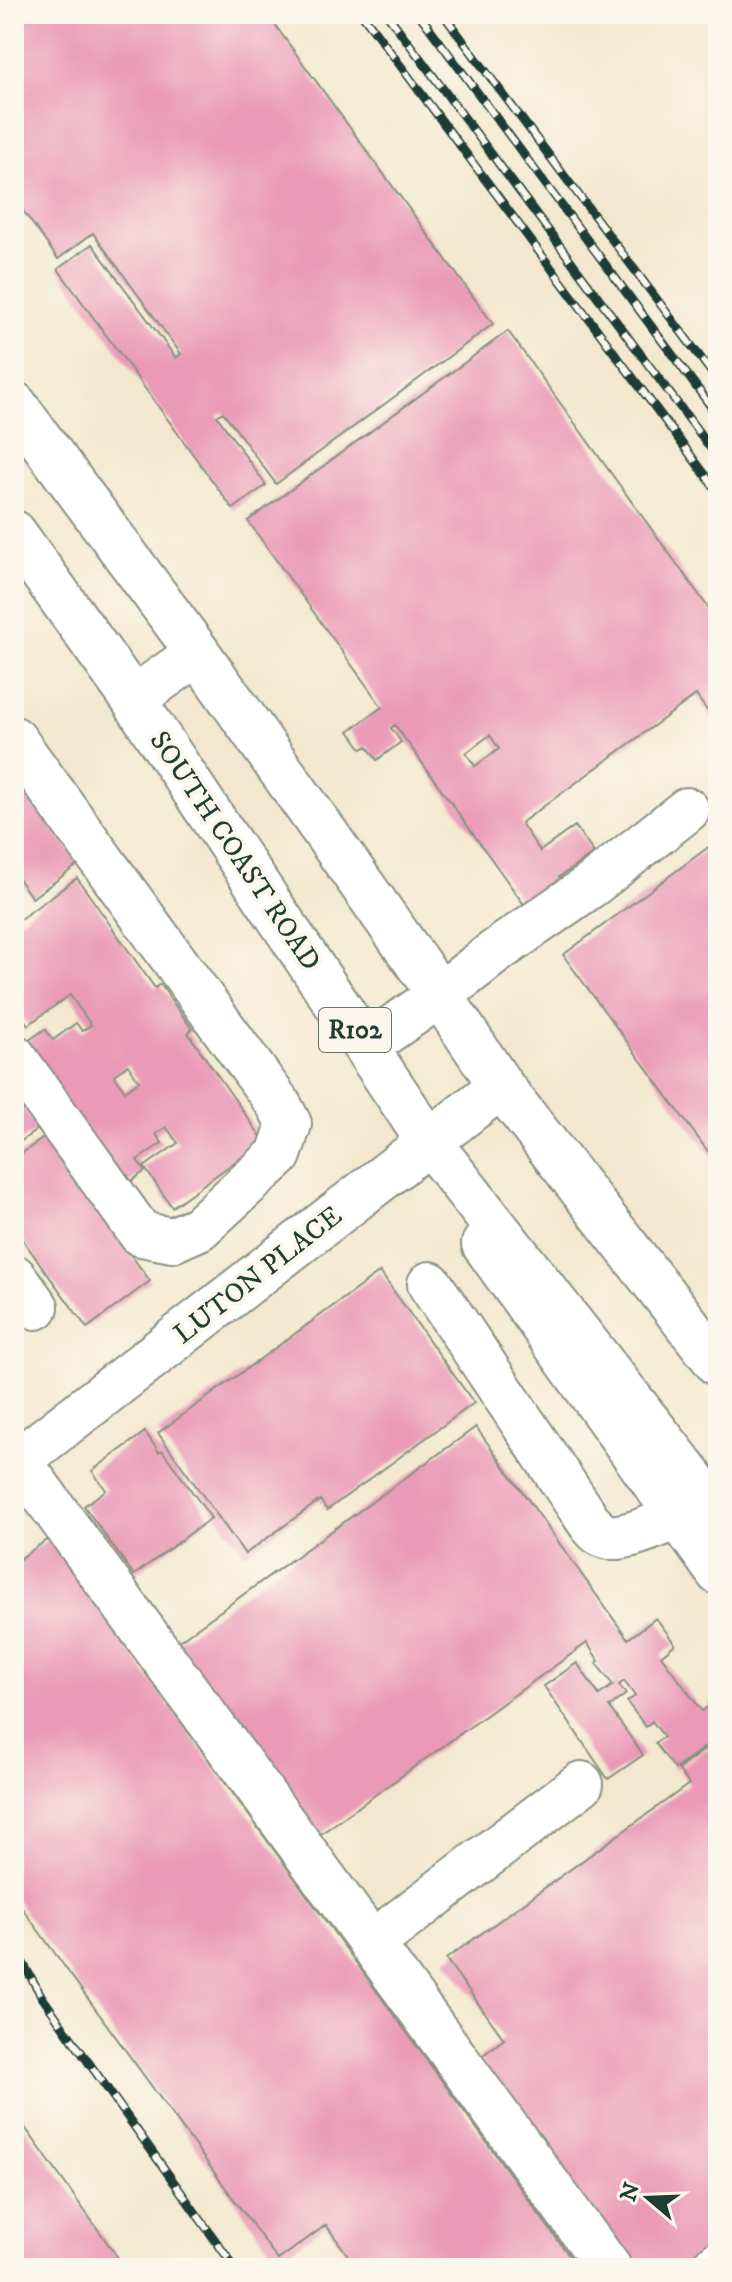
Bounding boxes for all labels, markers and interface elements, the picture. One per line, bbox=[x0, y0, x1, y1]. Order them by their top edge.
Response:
street label: SOUTH COAST ROAD bbox=[142, 725, 328, 977]
road number: R102 bbox=[319, 1008, 391, 1052]
street label: LUTON PLACE bbox=[167, 1198, 349, 1352]
north arrow bbox=[608, 2158, 688, 2238]
text: N bbox=[615, 2179, 646, 2205]

